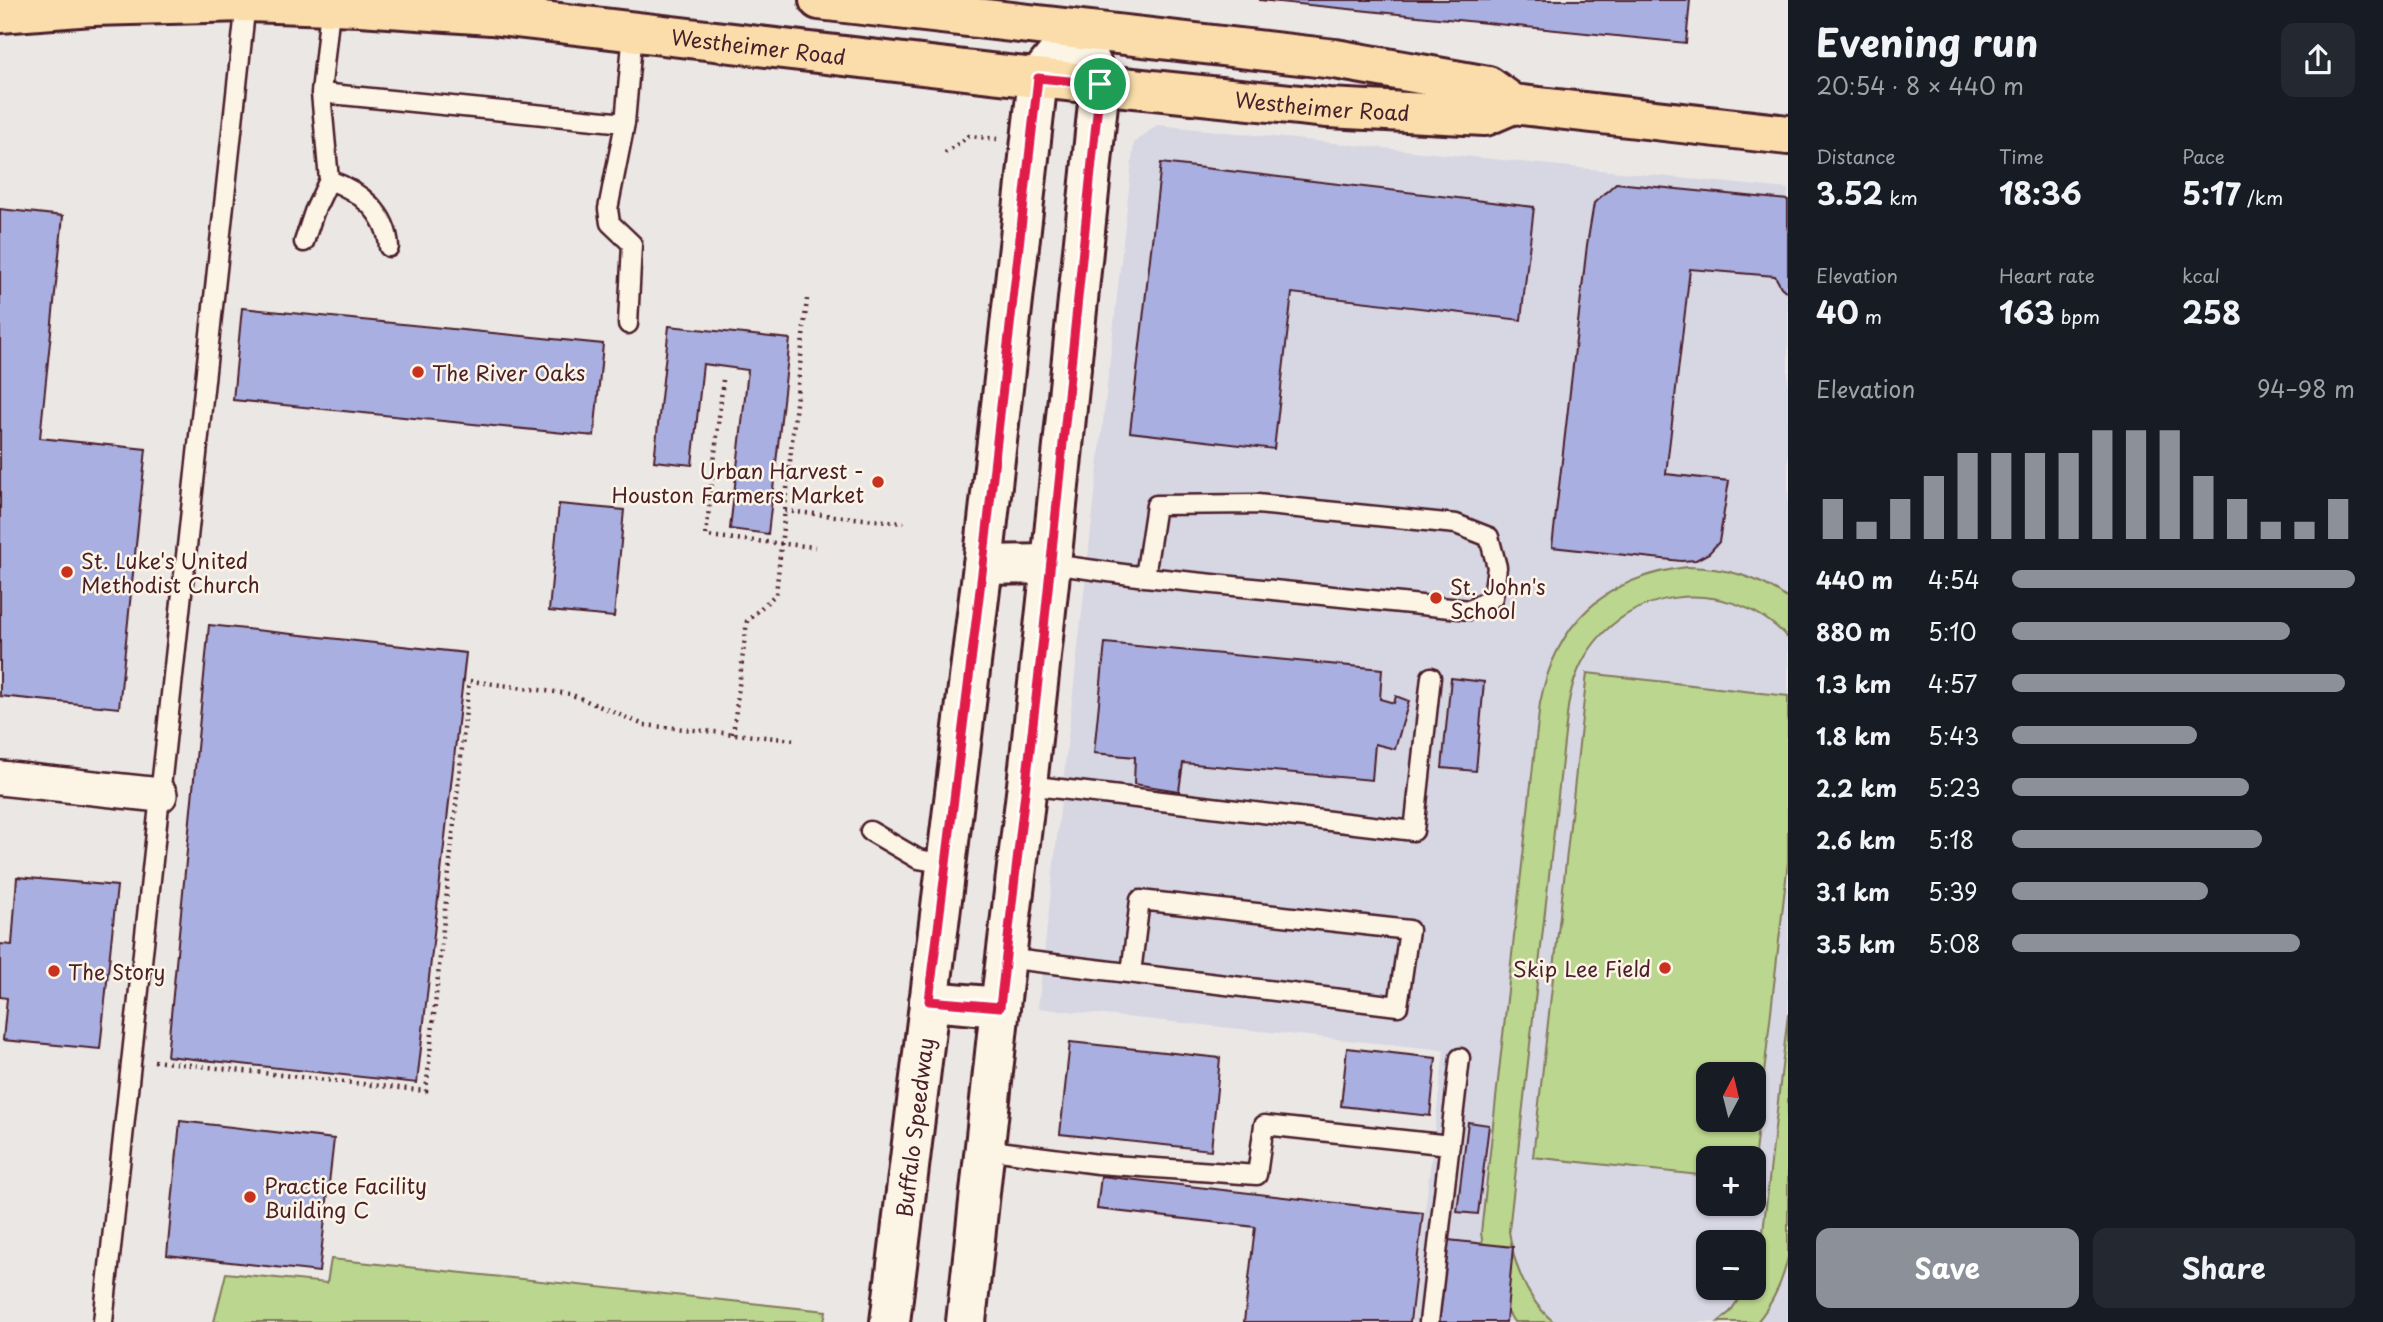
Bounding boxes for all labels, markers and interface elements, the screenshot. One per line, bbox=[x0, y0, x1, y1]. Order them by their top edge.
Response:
text: Evening run bbox=[1816, 13, 2038, 70]
street label: Westheimer Road bbox=[670, 20, 847, 72]
button: share bbox=[2281, 23, 2355, 97]
pin bbox=[1070, 54, 1130, 114]
icon: arrive bbox=[1081, 65, 1119, 103]
text: 20:54 · 8 × 440 m bbox=[1816, 68, 2024, 103]
street label: Westheimer Road bbox=[1233, 82, 1411, 128]
text: Distance bbox=[1816, 142, 1896, 170]
text: Time bbox=[1999, 142, 2044, 170]
text: Pace bbox=[2182, 142, 2225, 170]
text: 3.52 bbox=[1816, 170, 1883, 215]
text: 18:36 bbox=[1999, 170, 2082, 215]
text: 5:17 bbox=[2182, 170, 2241, 215]
text: km bbox=[1883, 183, 1918, 211]
text: /km bbox=[2241, 183, 2283, 211]
text: Elevation bbox=[1816, 261, 1898, 289]
text: Heart rate bbox=[1999, 261, 2095, 289]
text: kcal bbox=[2182, 261, 2220, 289]
text: 40 bbox=[1816, 289, 1859, 334]
text: 163 bbox=[1999, 289, 2055, 334]
text: 258 bbox=[2182, 289, 2241, 334]
text: m bbox=[1859, 302, 1882, 330]
text: bpm bbox=[2055, 302, 2100, 330]
place label: The River Oaks bbox=[432, 356, 585, 388]
marker: The River Oaks bbox=[410, 364, 426, 380]
text: Elevation bbox=[1816, 371, 1915, 406]
text: 94–98 m bbox=[2257, 371, 2355, 406]
place label: Urban Harvest - Houston Farmers Market bbox=[611, 454, 864, 510]
marker: Urban Harvest - Houston Farmers Market bbox=[870, 474, 886, 490]
place label: St. Luke's United Methodist Church bbox=[81, 544, 260, 600]
text: 440 m bbox=[1816, 562, 1893, 597]
text: 4:54 bbox=[1928, 562, 1980, 597]
marker: St. Luke's United Methodist Church bbox=[59, 564, 75, 580]
place label: St. John's School bbox=[1450, 570, 1546, 626]
marker: St. John's School bbox=[1428, 590, 1444, 606]
text: 880 m bbox=[1816, 614, 1891, 649]
text: 5:10 bbox=[1928, 614, 1976, 649]
text: 1.3 km bbox=[1816, 666, 1891, 701]
text: 4:57 bbox=[1928, 666, 1977, 701]
text: 1.8 km bbox=[1816, 718, 1891, 753]
text: 5:43 bbox=[1928, 718, 1979, 753]
text: 2.2 km bbox=[1816, 770, 1897, 805]
text: 5:23 bbox=[1928, 770, 1981, 805]
text: 2.6 km bbox=[1816, 822, 1896, 857]
text: 5:18 bbox=[1928, 822, 1974, 857]
text: 3.1 km bbox=[1816, 874, 1890, 909]
text: 5:39 bbox=[1928, 874, 1978, 909]
text: 3.5 km bbox=[1816, 926, 1896, 961]
text: 5:08 bbox=[1928, 926, 1981, 961]
place label: Skip Lee Field bbox=[1513, 952, 1651, 984]
place label: The Story bbox=[68, 955, 165, 987]
marker: Skip Lee Field bbox=[1657, 960, 1673, 976]
marker: The Story bbox=[46, 963, 62, 979]
street label: Buffalo Speedway bbox=[887, 1036, 941, 1219]
north arrow bbox=[1696, 1062, 1766, 1132]
map controls bbox=[1696, 1062, 1766, 1300]
button: + bbox=[1696, 1146, 1766, 1216]
place label: Practice Facility Building C bbox=[264, 1169, 427, 1225]
marker: Practice Facility Building C bbox=[242, 1189, 258, 1205]
button: Save bbox=[1816, 1228, 2079, 1308]
button: Share bbox=[2093, 1228, 2355, 1308]
button: − bbox=[1696, 1230, 1766, 1300]

